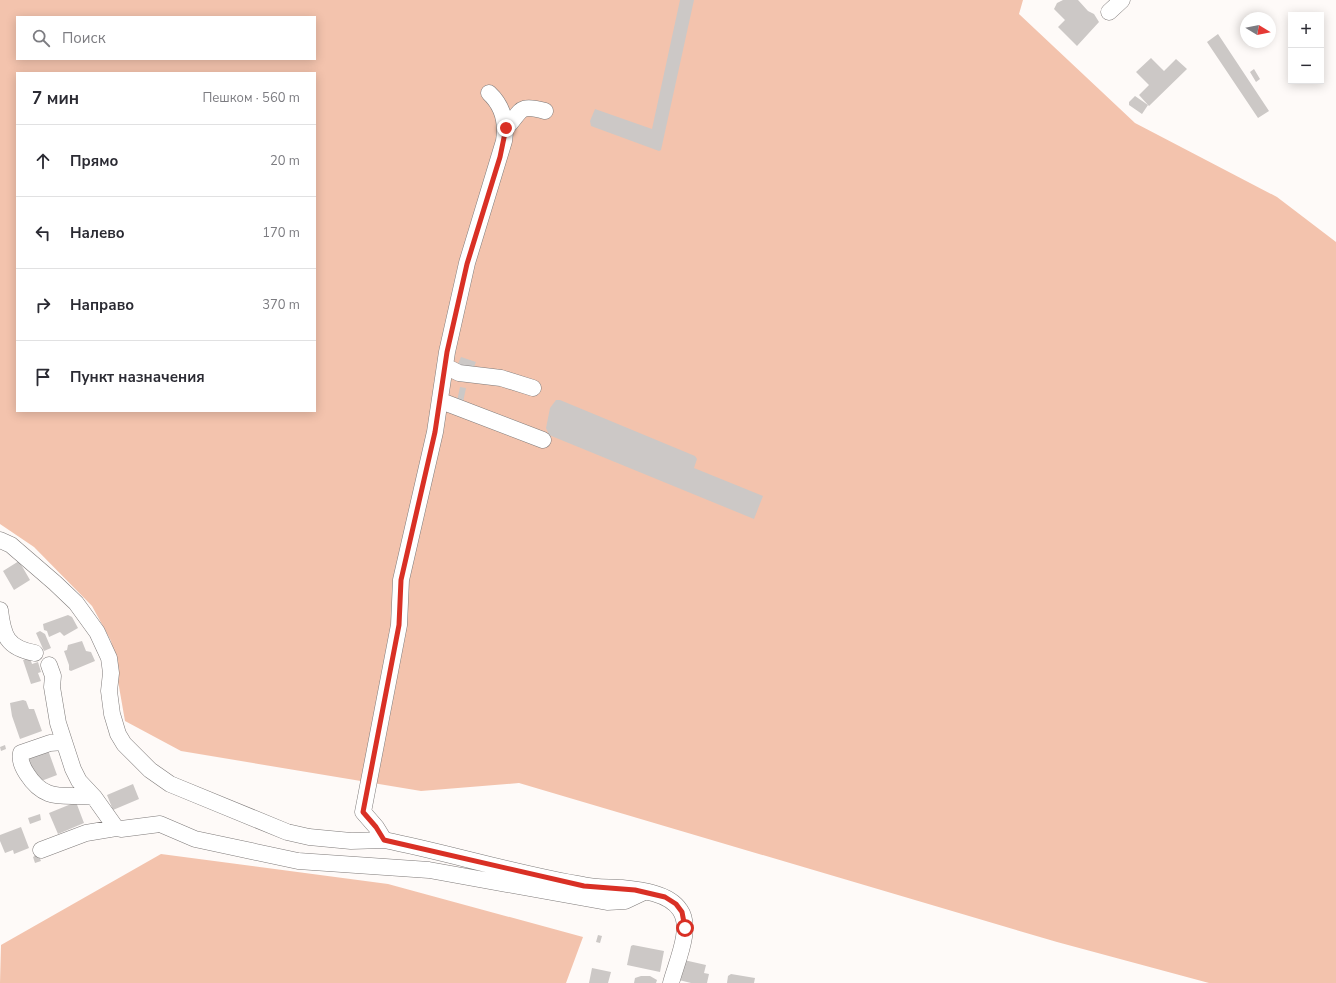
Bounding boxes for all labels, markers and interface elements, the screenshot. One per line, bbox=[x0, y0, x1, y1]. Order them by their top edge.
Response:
north arrow bbox=[1240, 12, 1276, 48]
map controls bbox=[1288, 12, 1324, 84]
button: + bbox=[1288, 12, 1324, 48]
search box bbox=[16, 16, 316, 60]
icon: search bbox=[30, 27, 52, 49]
text: Поиск bbox=[62, 28, 106, 48]
button: − bbox=[1288, 48, 1324, 84]
text: 7 мин bbox=[32, 87, 79, 110]
text: Пешком · 560 m bbox=[202, 89, 300, 107]
route end bbox=[497, 119, 515, 137]
icon: ahead bbox=[32, 150, 54, 172]
text: Прямо bbox=[70, 151, 118, 171]
text: 20 m bbox=[270, 152, 300, 170]
icon: left bbox=[32, 222, 54, 244]
text: Налево bbox=[70, 223, 125, 243]
text: 170 m bbox=[262, 224, 300, 242]
icon: right bbox=[32, 294, 54, 316]
text: Направо bbox=[70, 295, 134, 315]
text: 370 m bbox=[262, 296, 300, 314]
icon: arrive bbox=[32, 366, 54, 388]
text: Пункт назначения bbox=[70, 367, 205, 387]
route start bbox=[676, 919, 694, 937]

